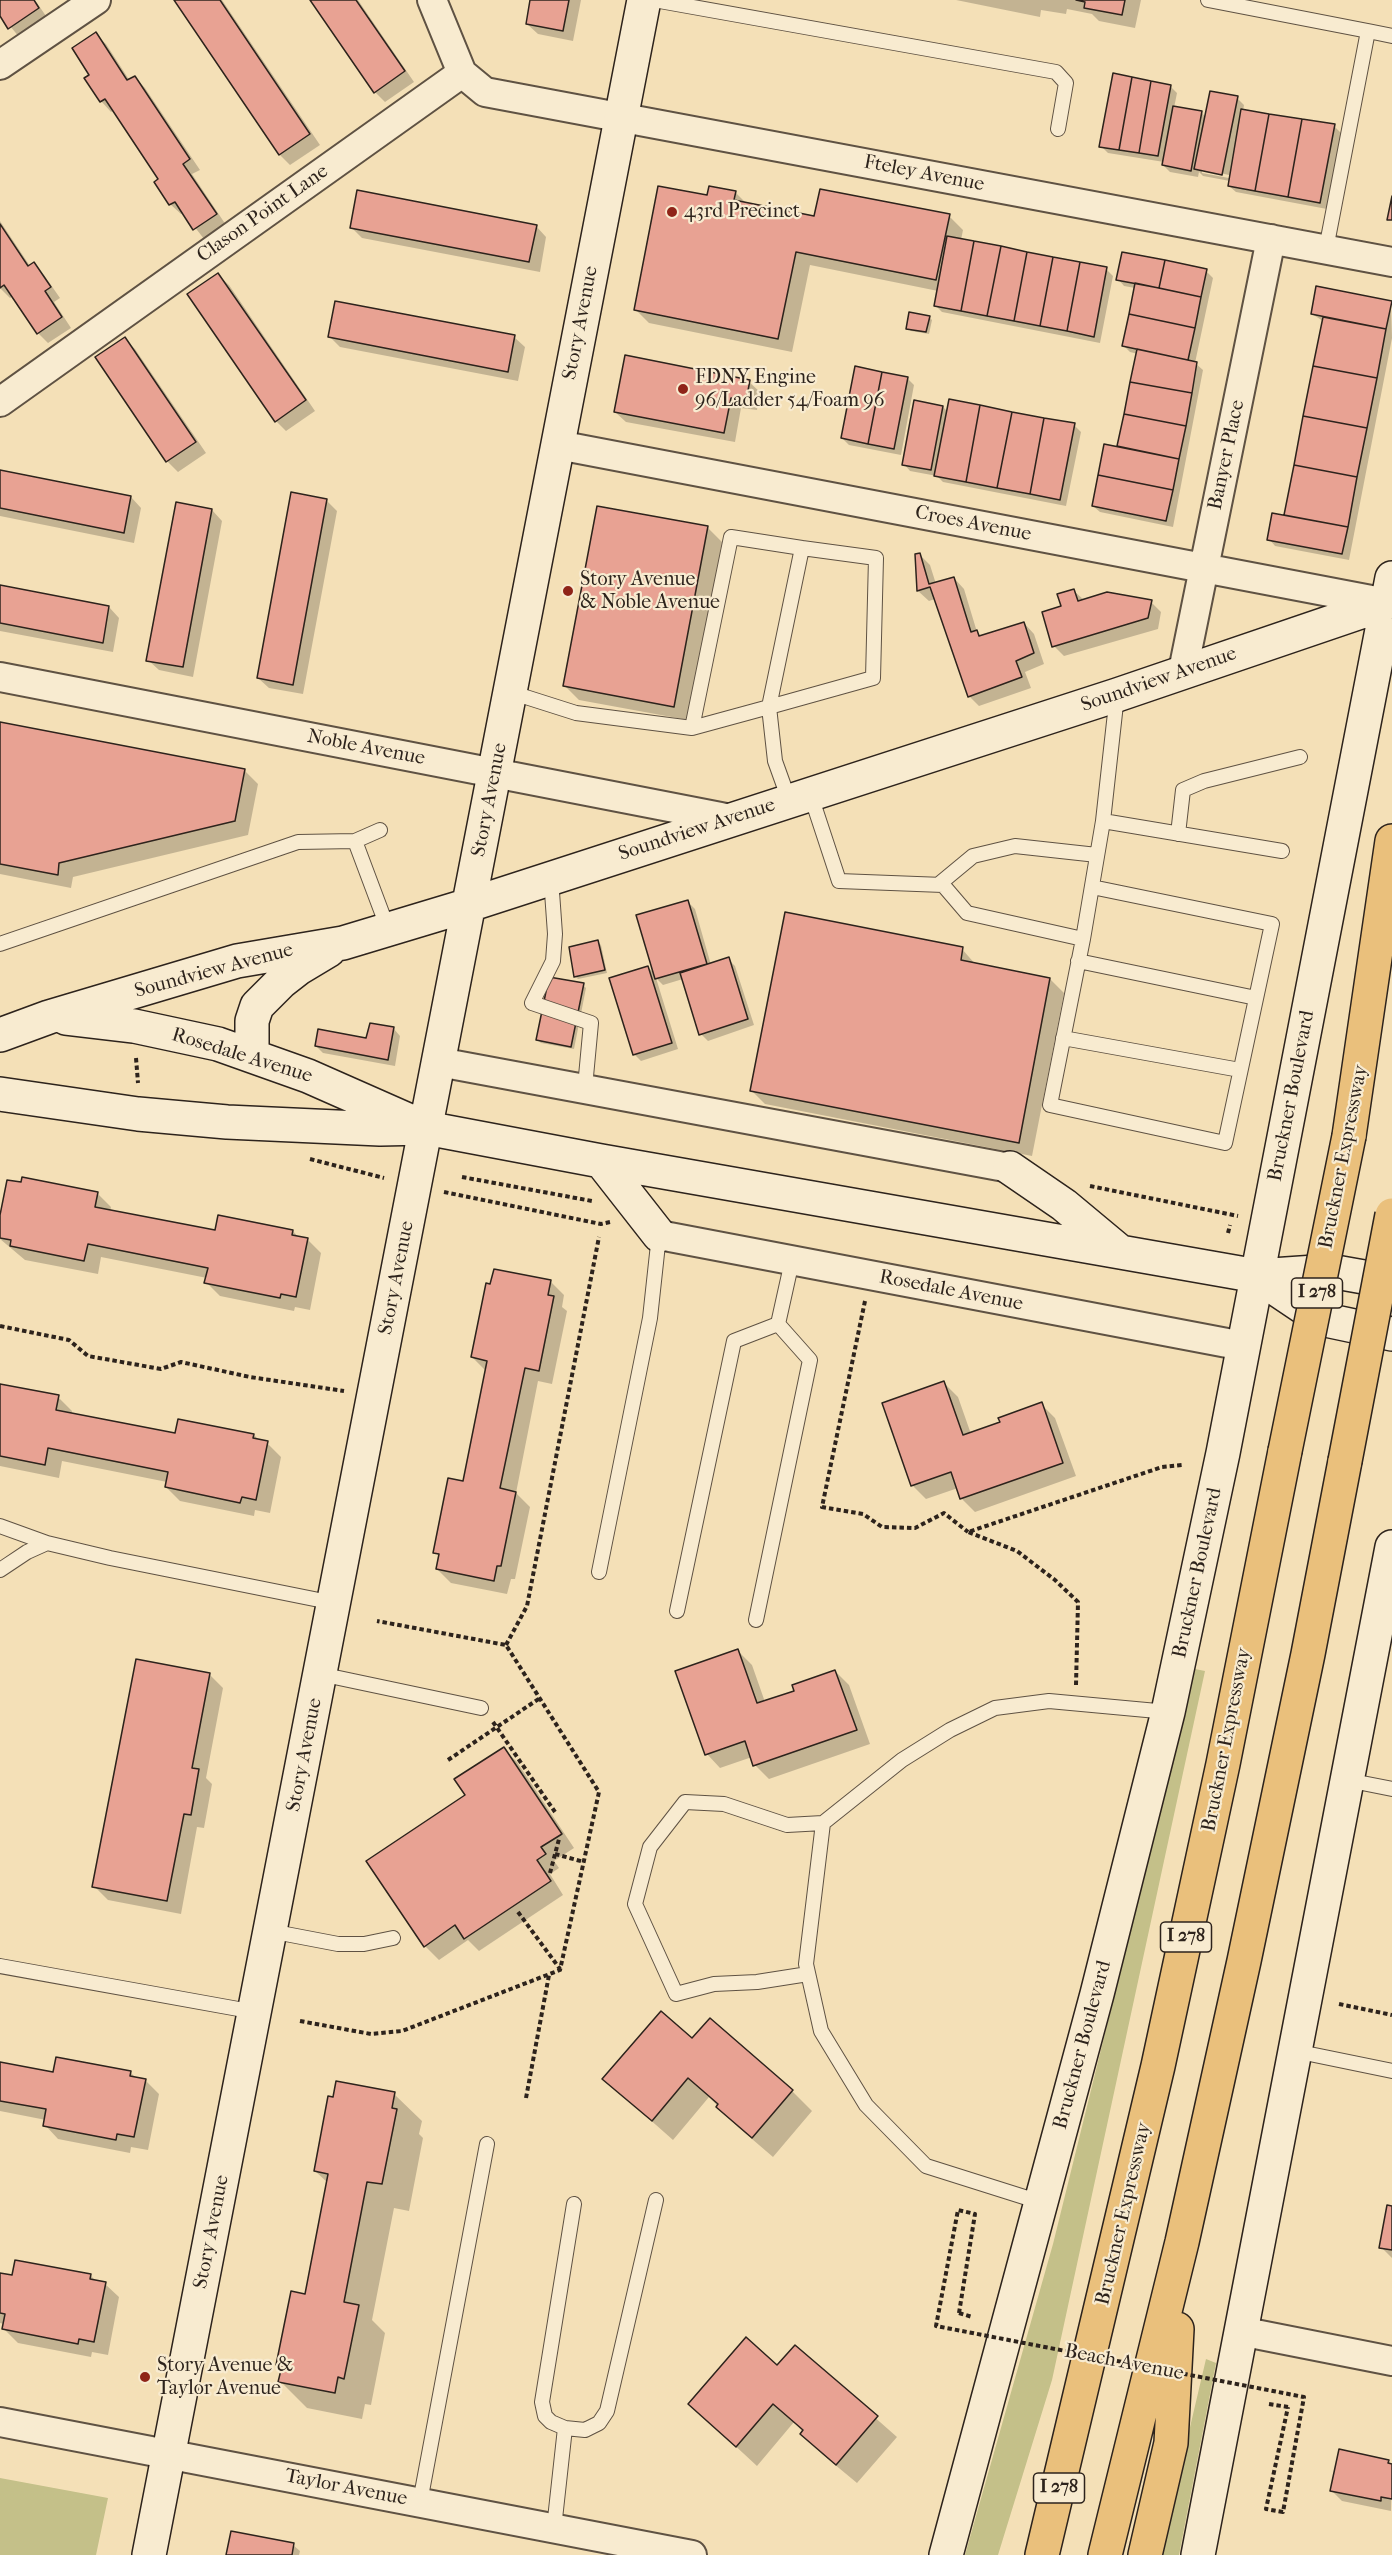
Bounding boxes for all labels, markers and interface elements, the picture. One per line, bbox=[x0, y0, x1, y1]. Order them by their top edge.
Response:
street label: Fteley Avenue bbox=[862, 151, 986, 197]
street label: Clason Point Lane bbox=[193, 160, 333, 268]
place label: 43rd Precinct bbox=[684, 200, 800, 224]
marker: 43rd Precinct bbox=[665, 205, 679, 219]
street label: Story Avenue bbox=[558, 264, 604, 382]
place label: FDNY Engine 96/Ladder 54/Foam 96 bbox=[695, 366, 885, 413]
marker: FDNY Engine 96/Ladder 54/Foam 96 bbox=[676, 382, 690, 396]
street label: Banyer Place bbox=[1204, 398, 1250, 512]
street label: Croes Avenue bbox=[913, 501, 1033, 547]
place label: Story Avenue & Noble Avenue bbox=[580, 568, 720, 615]
marker: Story Avenue & Noble Avenue bbox=[561, 584, 575, 598]
street label: Soundview Avenue bbox=[1078, 642, 1240, 718]
street label: Noble Avenue bbox=[305, 725, 427, 771]
street label: Story Avenue bbox=[467, 741, 513, 859]
street label: Soundview Avenue bbox=[616, 793, 778, 867]
street label: Soundview Avenue bbox=[132, 938, 296, 1004]
street label: Bruckner Boulevard bbox=[1264, 1008, 1320, 1184]
street label: Rosedale Avenue bbox=[169, 1023, 315, 1089]
street label: Bruckner Expressway bbox=[1314, 1063, 1374, 1251]
street label: Story Avenue bbox=[374, 1219, 420, 1337]
street label: Rosedale Avenue bbox=[877, 1265, 1025, 1317]
road number: I 278 bbox=[1292, 1278, 1342, 1308]
street label: Bruckner Boulevard bbox=[1168, 1486, 1228, 1660]
street label: Bruckner Expressway bbox=[1197, 1646, 1257, 1834]
street label: Story Avenue bbox=[282, 1696, 328, 1814]
road number: I 278 bbox=[1160, 1922, 1212, 1952]
street label: Bruckner Boulevard bbox=[1049, 1958, 1117, 2132]
street label: Bruckner Expressway bbox=[1091, 2120, 1157, 2308]
street label: Story Avenue bbox=[189, 2173, 235, 2291]
street label: Beach Avenue bbox=[1062, 2340, 1186, 2386]
place label: Story Avenue & Taylor Avenue bbox=[157, 2354, 293, 2401]
marker: Story Avenue & Taylor Avenue bbox=[138, 2370, 152, 2384]
street label: Taylor Avenue bbox=[283, 2464, 409, 2512]
road number: I 278 bbox=[1034, 2473, 1084, 2503]

